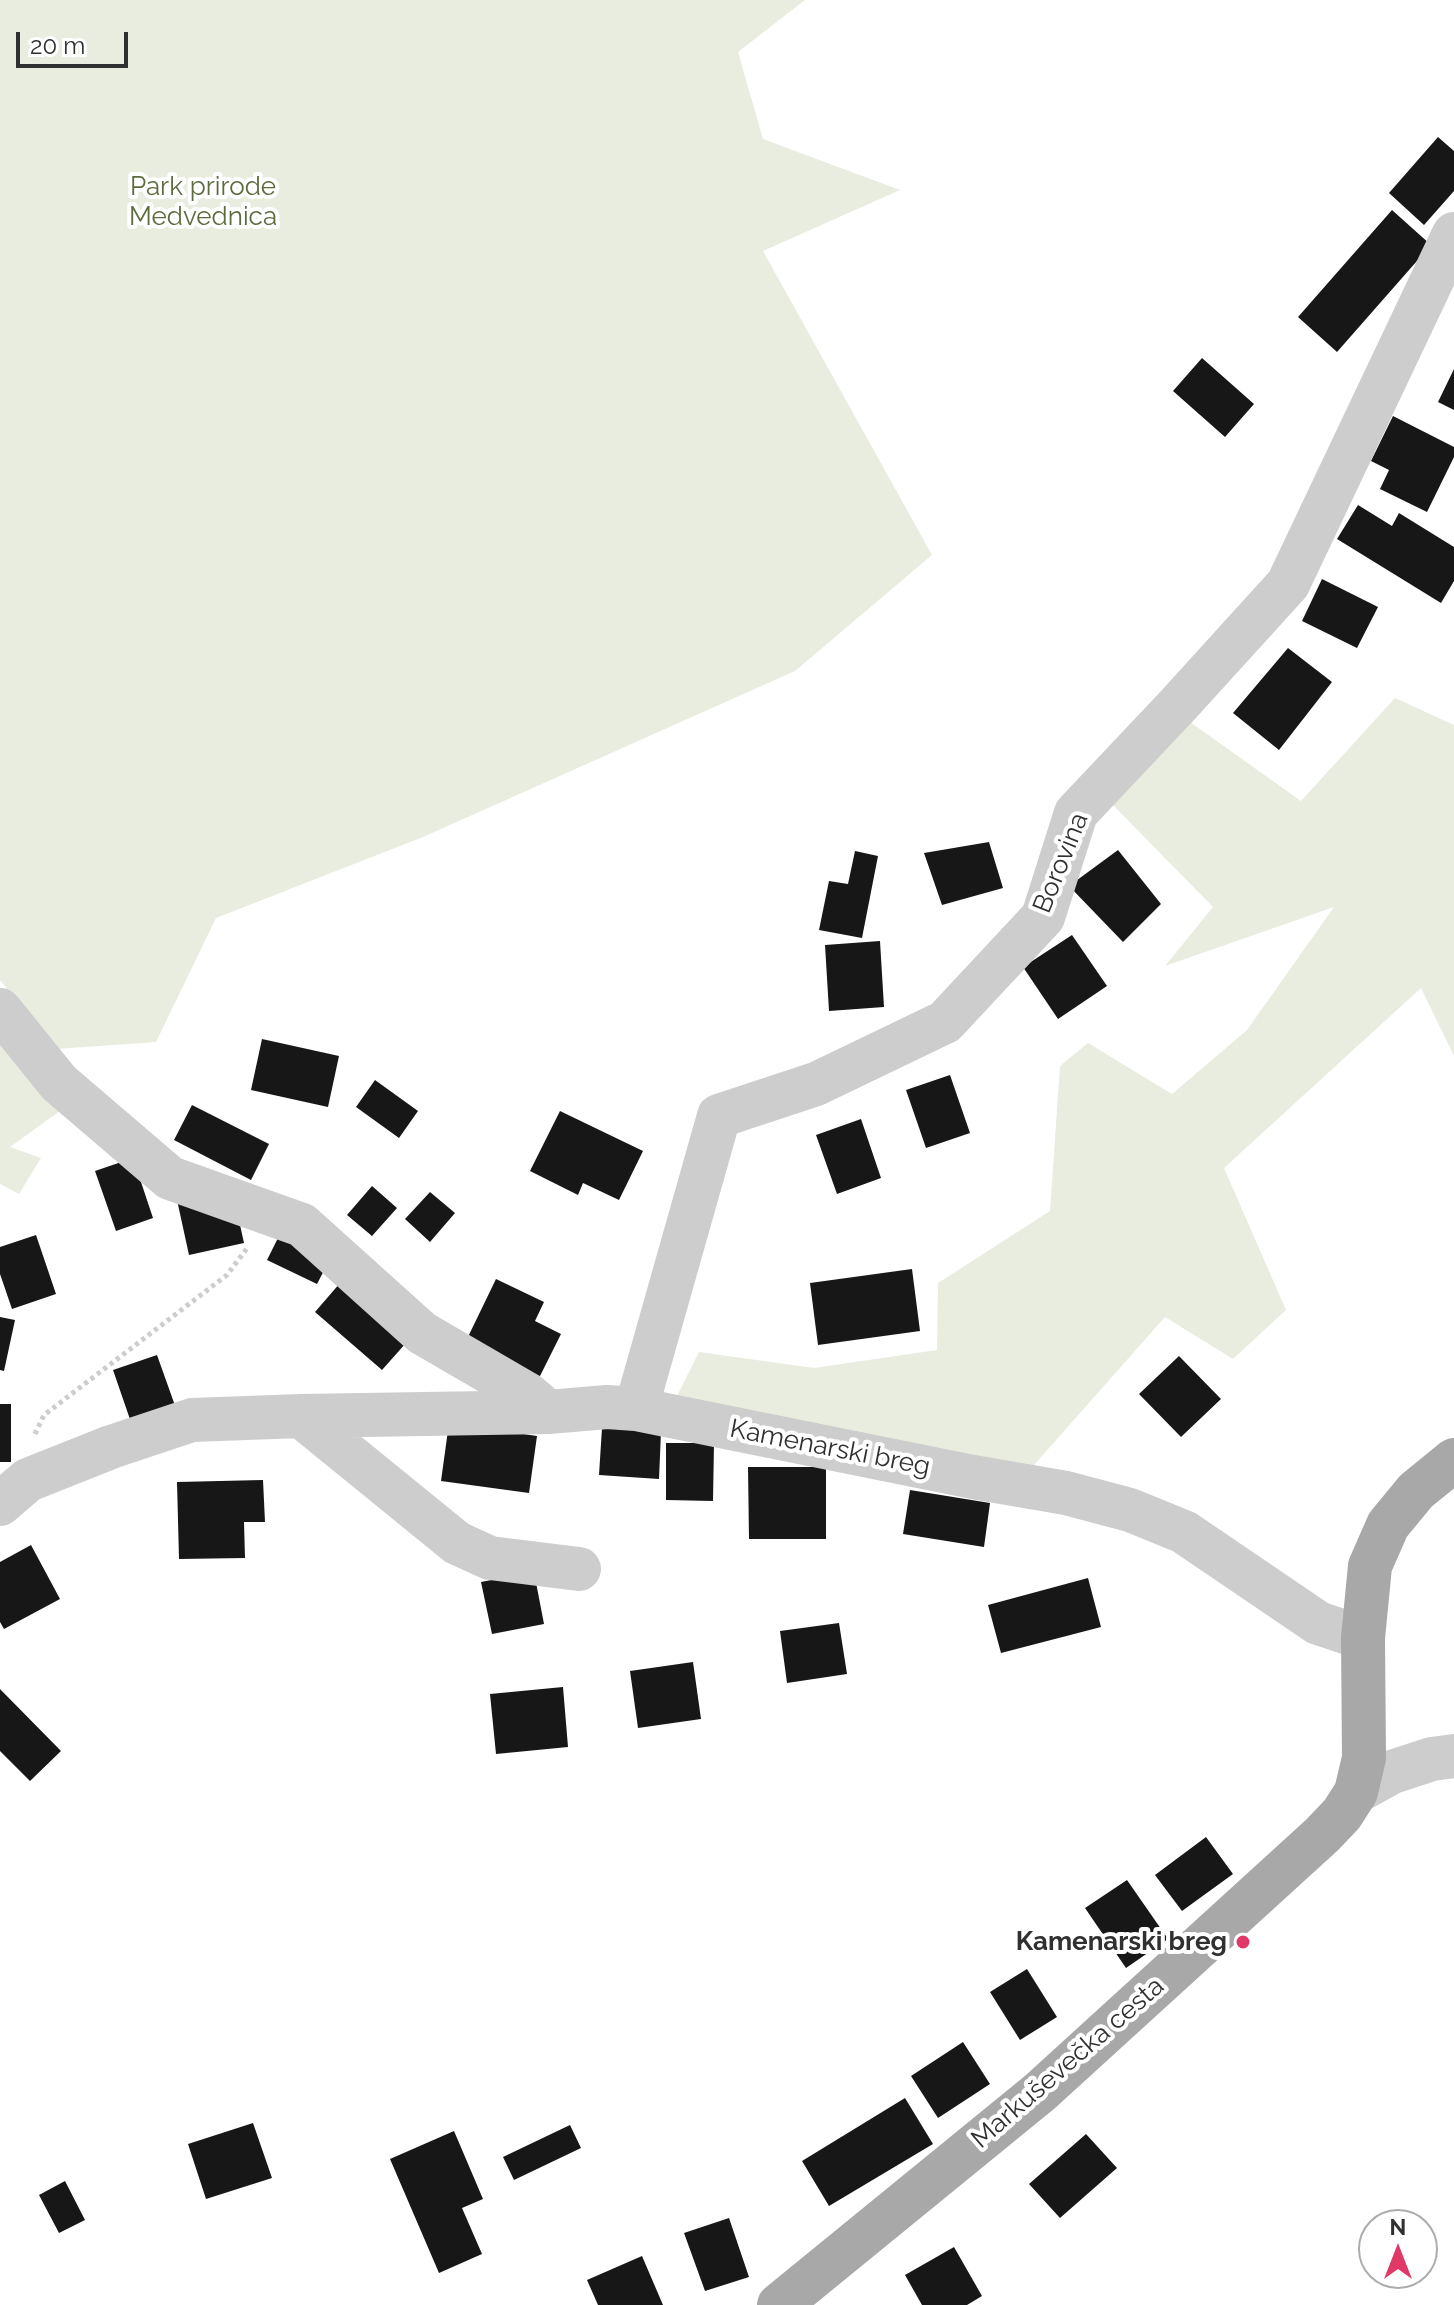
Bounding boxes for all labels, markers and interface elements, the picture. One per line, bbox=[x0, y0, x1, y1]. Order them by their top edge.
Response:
scale bar bbox=[20, 16, 132, 66]
text: 20 m bbox=[30, 31, 85, 60]
park label: Park prirode Medvednica bbox=[129, 171, 277, 232]
street label: Borovina bbox=[1027, 808, 1095, 918]
street label: Kamenarski breg bbox=[727, 1413, 933, 1483]
place label: Kamenarski breg bbox=[1016, 1926, 1227, 1958]
marker: Kamenarski breg bbox=[1234, 1933, 1252, 1951]
street label: Markuševečka cesta bbox=[965, 1971, 1171, 2155]
north arrow bbox=[1358, 2209, 1438, 2289]
text: N bbox=[1390, 2214, 1406, 2240]

